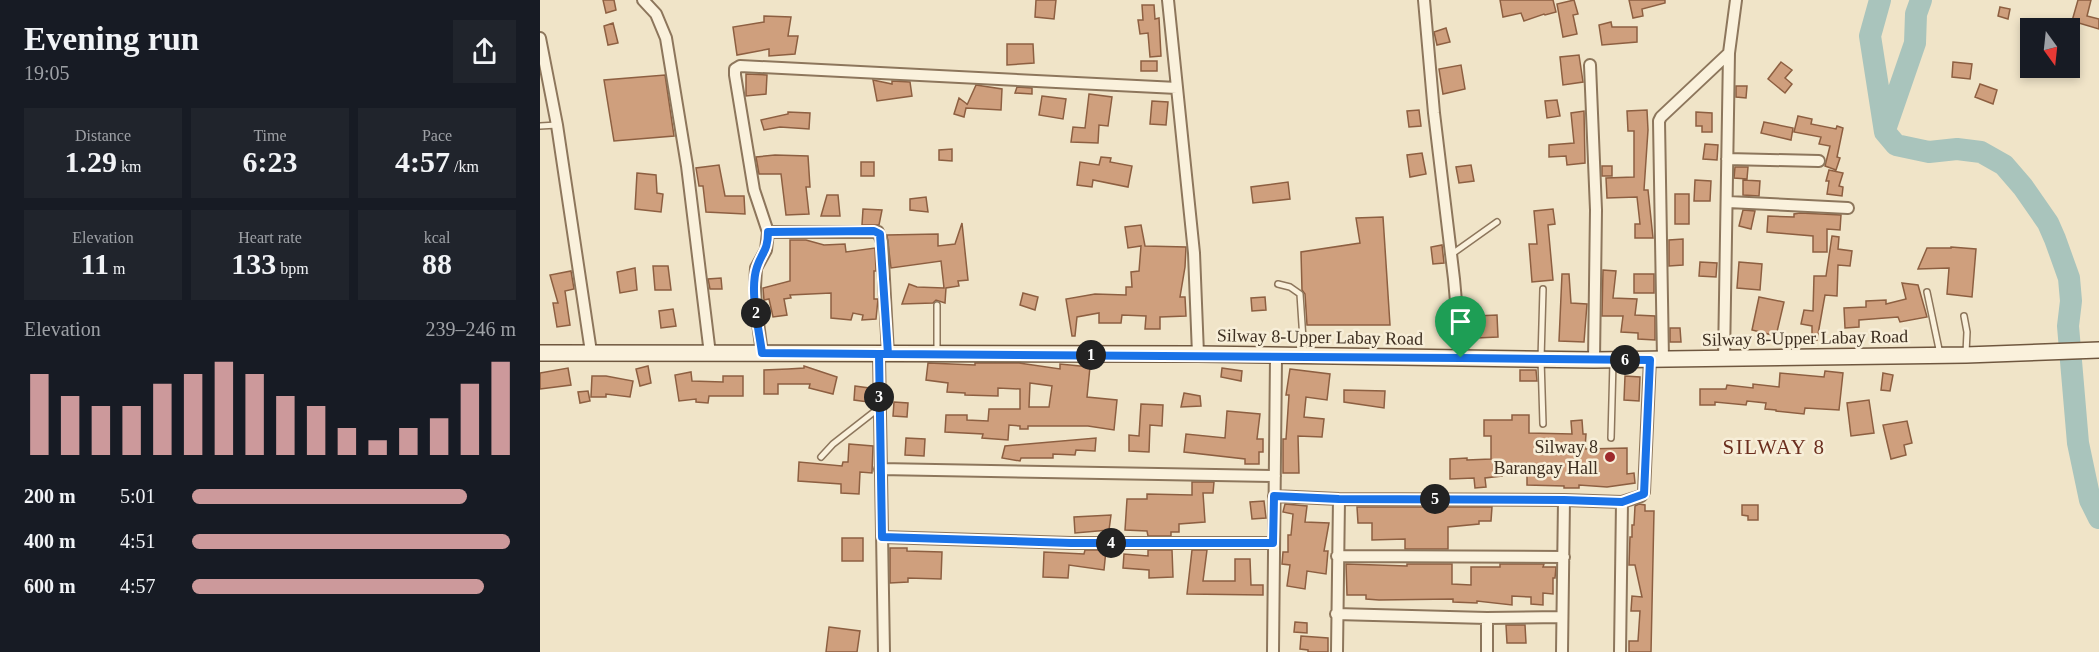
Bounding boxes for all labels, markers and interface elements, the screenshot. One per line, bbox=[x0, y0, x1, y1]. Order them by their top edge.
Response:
north arrow bbox=[2020, 18, 2080, 78]
map controls bbox=[2020, 18, 2080, 78]
button: share bbox=[453, 20, 516, 83]
text: Evening run bbox=[24, 21, 199, 57]
text: 19:05 bbox=[24, 62, 70, 84]
text: Distance bbox=[75, 127, 131, 144]
text: Time bbox=[253, 127, 287, 144]
text: Pace bbox=[422, 127, 452, 144]
text: 1.29 bbox=[65, 145, 117, 178]
text: 6:23 bbox=[243, 145, 298, 178]
text: 4:57 bbox=[395, 145, 450, 178]
text: km bbox=[117, 158, 141, 175]
text: /km bbox=[450, 158, 479, 175]
text: Elevation bbox=[72, 229, 134, 246]
text: Heart rate bbox=[238, 229, 302, 246]
text: kcal bbox=[424, 229, 450, 246]
text: 11 bbox=[81, 247, 109, 280]
text: 133 bbox=[231, 247, 276, 280]
text: 88 bbox=[422, 247, 452, 280]
text: m bbox=[109, 260, 125, 277]
text: bpm bbox=[276, 260, 309, 277]
pin bbox=[1435, 296, 1486, 358]
pin: 2 bbox=[741, 298, 771, 328]
text: 2 bbox=[752, 304, 760, 321]
icon: arrive bbox=[1444, 305, 1477, 338]
text: Elevation bbox=[24, 318, 101, 340]
text: 239–246 m bbox=[425, 318, 516, 340]
street label: Silway 8-Upper Labay Road bbox=[1217, 325, 1423, 349]
street label: Silway 8-Upper Labay Road bbox=[1702, 326, 1908, 350]
pin: 1 bbox=[1076, 340, 1106, 370]
pin: 6 bbox=[1610, 345, 1640, 375]
text: 1 bbox=[1087, 346, 1095, 363]
text: 6 bbox=[1621, 351, 1629, 368]
pin: 3 bbox=[864, 382, 894, 412]
text: 3 bbox=[875, 388, 883, 405]
district label: SILWAY 8 bbox=[1723, 435, 1825, 459]
place label: Silway 8 Barangay Hall bbox=[1494, 437, 1598, 478]
marker: Silway 8 Barangay Hall bbox=[1603, 450, 1617, 464]
pin: 5 bbox=[1420, 484, 1450, 514]
text: 200 m bbox=[24, 485, 76, 507]
text: 5:01 bbox=[120, 485, 156, 507]
text: 5 bbox=[1431, 490, 1439, 507]
pin: 4 bbox=[1096, 528, 1126, 558]
text: 400 m bbox=[24, 530, 76, 552]
text: 4:51 bbox=[120, 530, 156, 552]
text: 4 bbox=[1107, 534, 1115, 551]
text: 600 m bbox=[24, 575, 76, 597]
text: 4:57 bbox=[120, 575, 156, 597]

